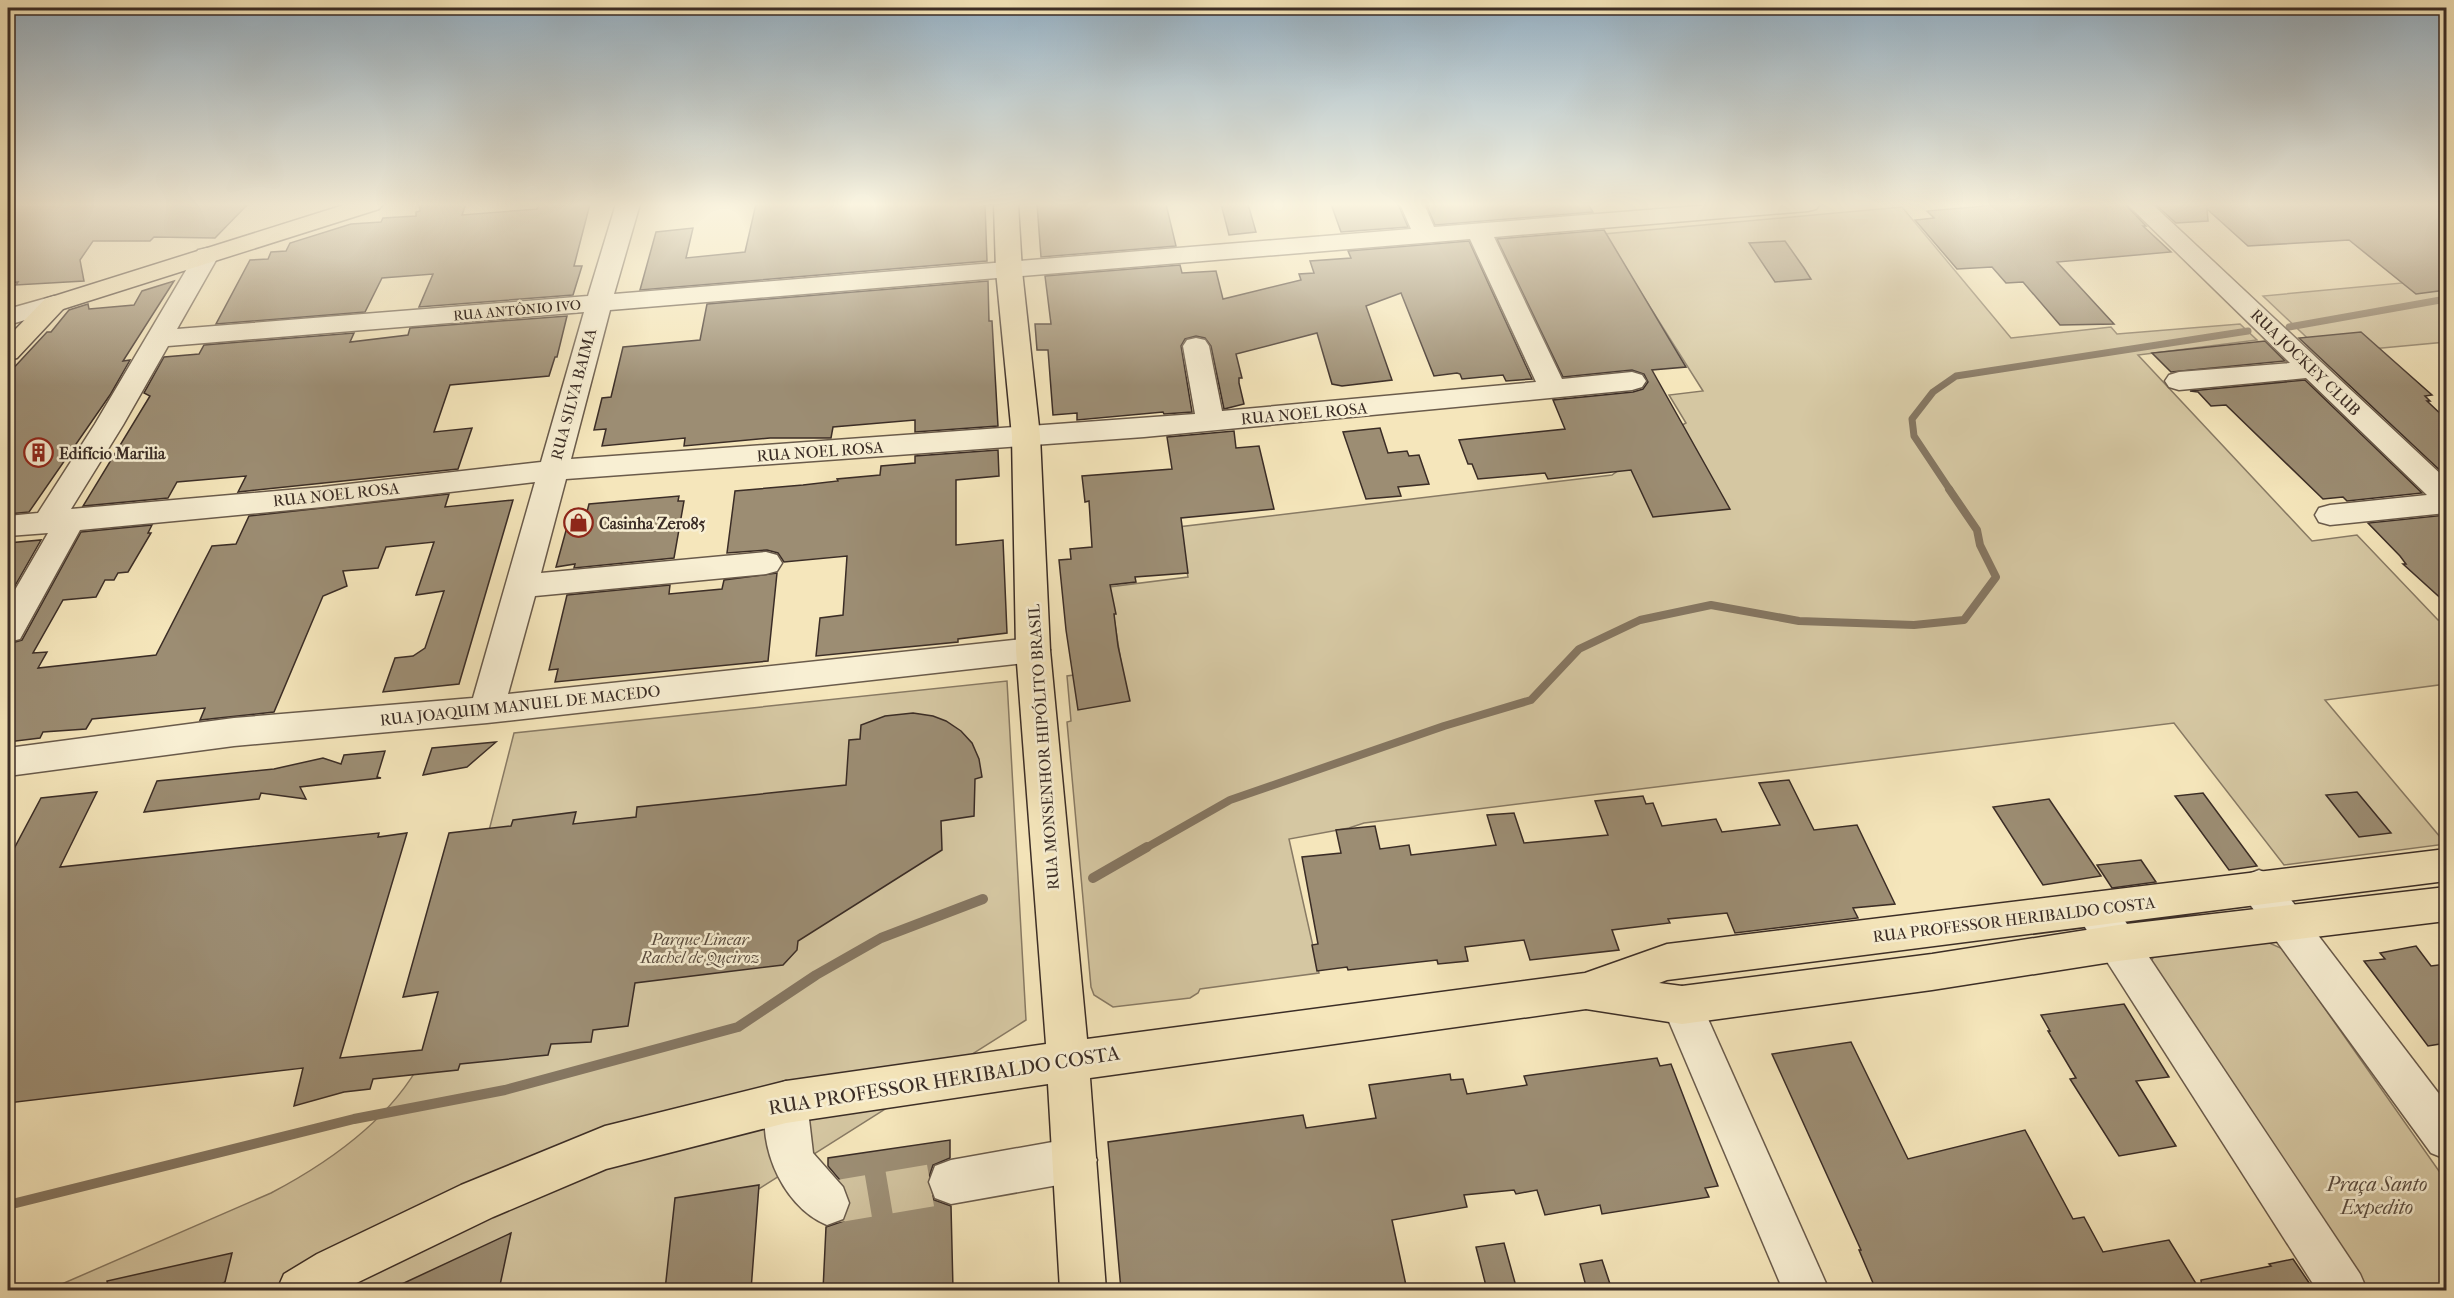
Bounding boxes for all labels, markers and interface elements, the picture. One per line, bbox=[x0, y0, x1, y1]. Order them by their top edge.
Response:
street label: RUA ANTÔNIO IVO bbox=[452, 295, 582, 325]
street label: RUA JOCKEY CLUB bbox=[2247, 305, 2365, 420]
street label: RUA SILVA BAIMA bbox=[547, 326, 600, 462]
street label: RUA NOEL ROSA bbox=[1240, 398, 1369, 428]
building icon: Edifício Marilia bbox=[22, 437, 54, 469]
street label: RUA NOEL ROSA bbox=[756, 438, 885, 465]
place label: Edifício Marilia bbox=[59, 444, 166, 463]
street label: RUA NOEL ROSA bbox=[272, 478, 401, 511]
shop icon: Casinha Zero85 bbox=[562, 507, 594, 539]
place label: Casinha Zero85 bbox=[599, 514, 706, 533]
street label: RUA MONSENHOR HIPÓLITO BRASIL bbox=[1023, 603, 1063, 891]
street label: RUA JOAQUIM MANUEL DE MACEDO bbox=[379, 681, 661, 730]
street label: RUA PROFESSOR HERIBALDO COSTA bbox=[1872, 893, 2157, 946]
park label: Parque Linear Rachel de Queiroz bbox=[639, 930, 760, 968]
street label: RUA PROFESSOR HERIBALDO COSTA bbox=[767, 1041, 1122, 1120]
park label: Praça Santo Expedito bbox=[2326, 1173, 2427, 1219]

